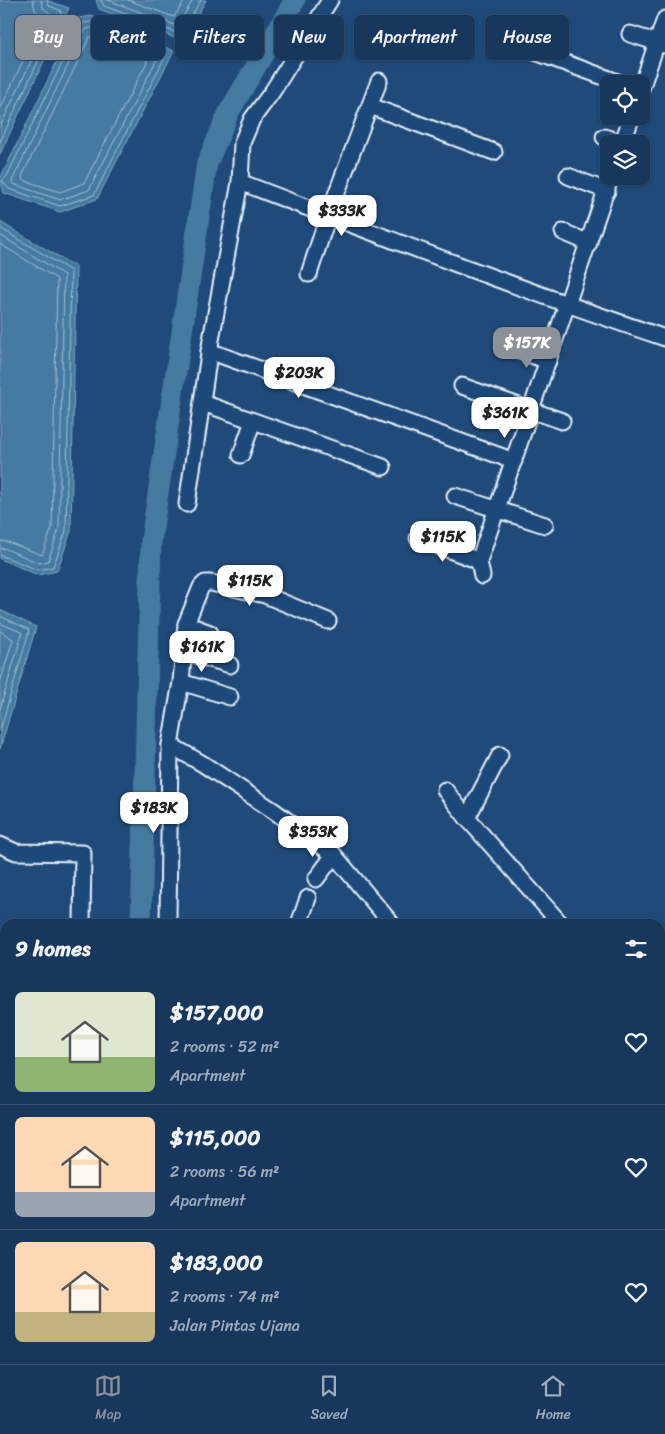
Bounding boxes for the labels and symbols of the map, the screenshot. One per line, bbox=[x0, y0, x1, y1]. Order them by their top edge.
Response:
pin: $333K bbox=[307, 194, 377, 237]
pin: $157K bbox=[492, 326, 562, 369]
pin: $203K bbox=[264, 356, 334, 399]
pin: $361K bbox=[470, 396, 540, 439]
pin: $115K bbox=[408, 520, 478, 563]
pin: $115K bbox=[215, 564, 285, 607]
pin: $161K bbox=[167, 630, 237, 673]
pin: $183K bbox=[119, 792, 189, 834]
pin: $353K bbox=[278, 816, 348, 858]

